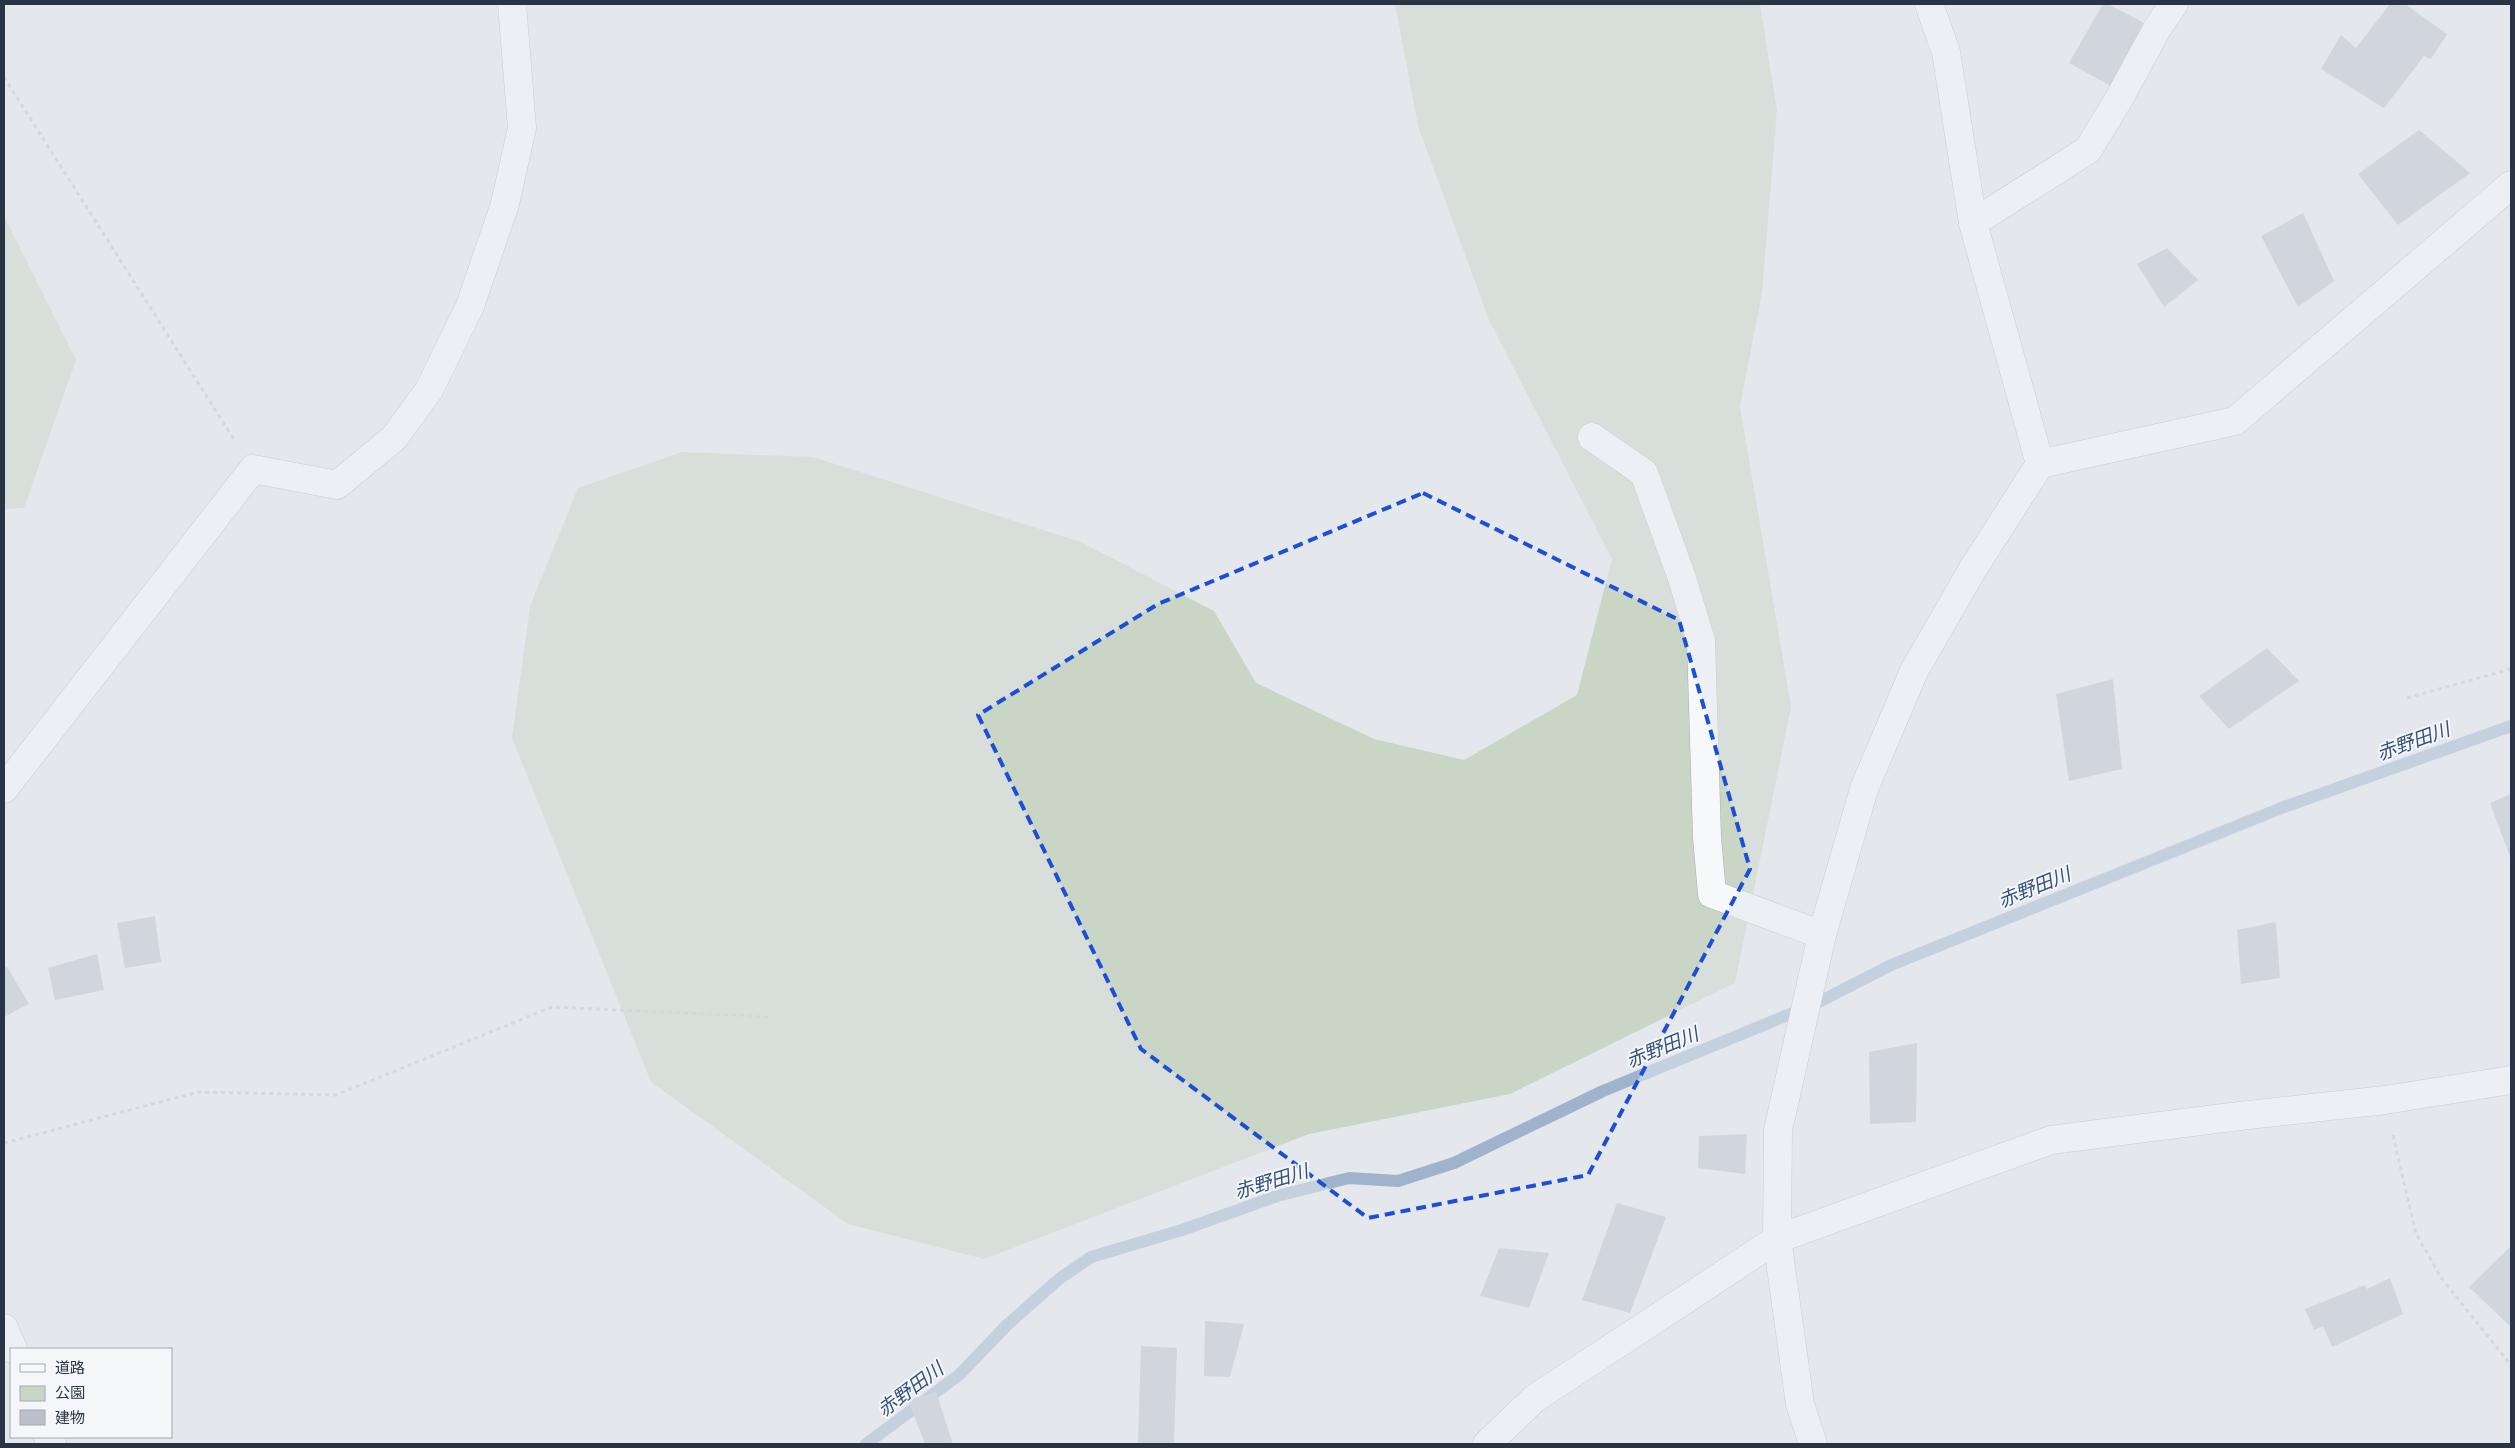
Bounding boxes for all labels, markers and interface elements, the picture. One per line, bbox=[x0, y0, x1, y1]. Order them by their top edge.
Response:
water label: 赤野田川 bbox=[2374, 719, 2454, 764]
water label: 赤野田川 bbox=[1995, 864, 2075, 911]
water label: 赤野田川 bbox=[1623, 1024, 1703, 1071]
water label: 赤野田川 bbox=[1232, 1161, 1312, 1203]
legend bbox=[10, 1348, 172, 1438]
water label: 赤野田川 bbox=[874, 1358, 949, 1421]
text: 道路 bbox=[55, 1360, 85, 1376]
text: 公園 bbox=[55, 1385, 85, 1401]
text: 建物 bbox=[55, 1410, 85, 1426]

